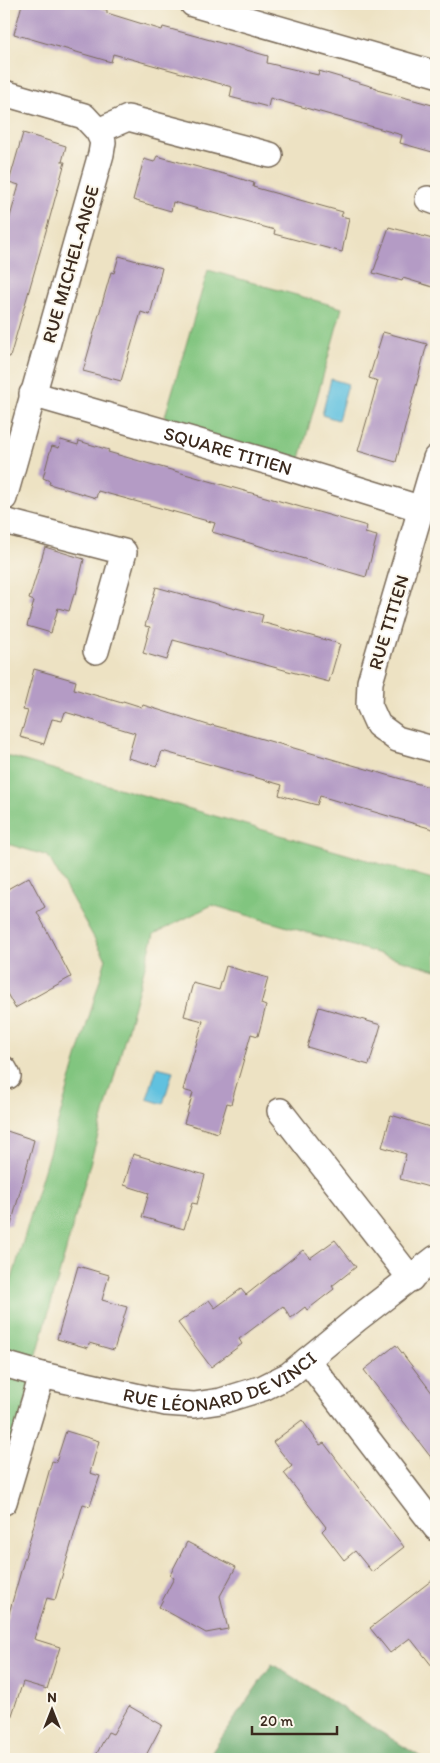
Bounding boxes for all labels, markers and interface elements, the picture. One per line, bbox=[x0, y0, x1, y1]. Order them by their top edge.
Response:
street label: RUE MICHEL-ANGE bbox=[37, 183, 104, 346]
street label: SQUARE TITIEN bbox=[161, 421, 295, 480]
street label: RUE TITIEN bbox=[363, 572, 414, 672]
street label: RUE LÉONARD DE VINCI bbox=[121, 1346, 321, 1417]
north arrow bbox=[28, 1686, 78, 1736]
text: N bbox=[47, 1689, 57, 1706]
scale bar bbox=[252, 1703, 338, 1735]
text: 20 m bbox=[260, 1712, 294, 1730]

